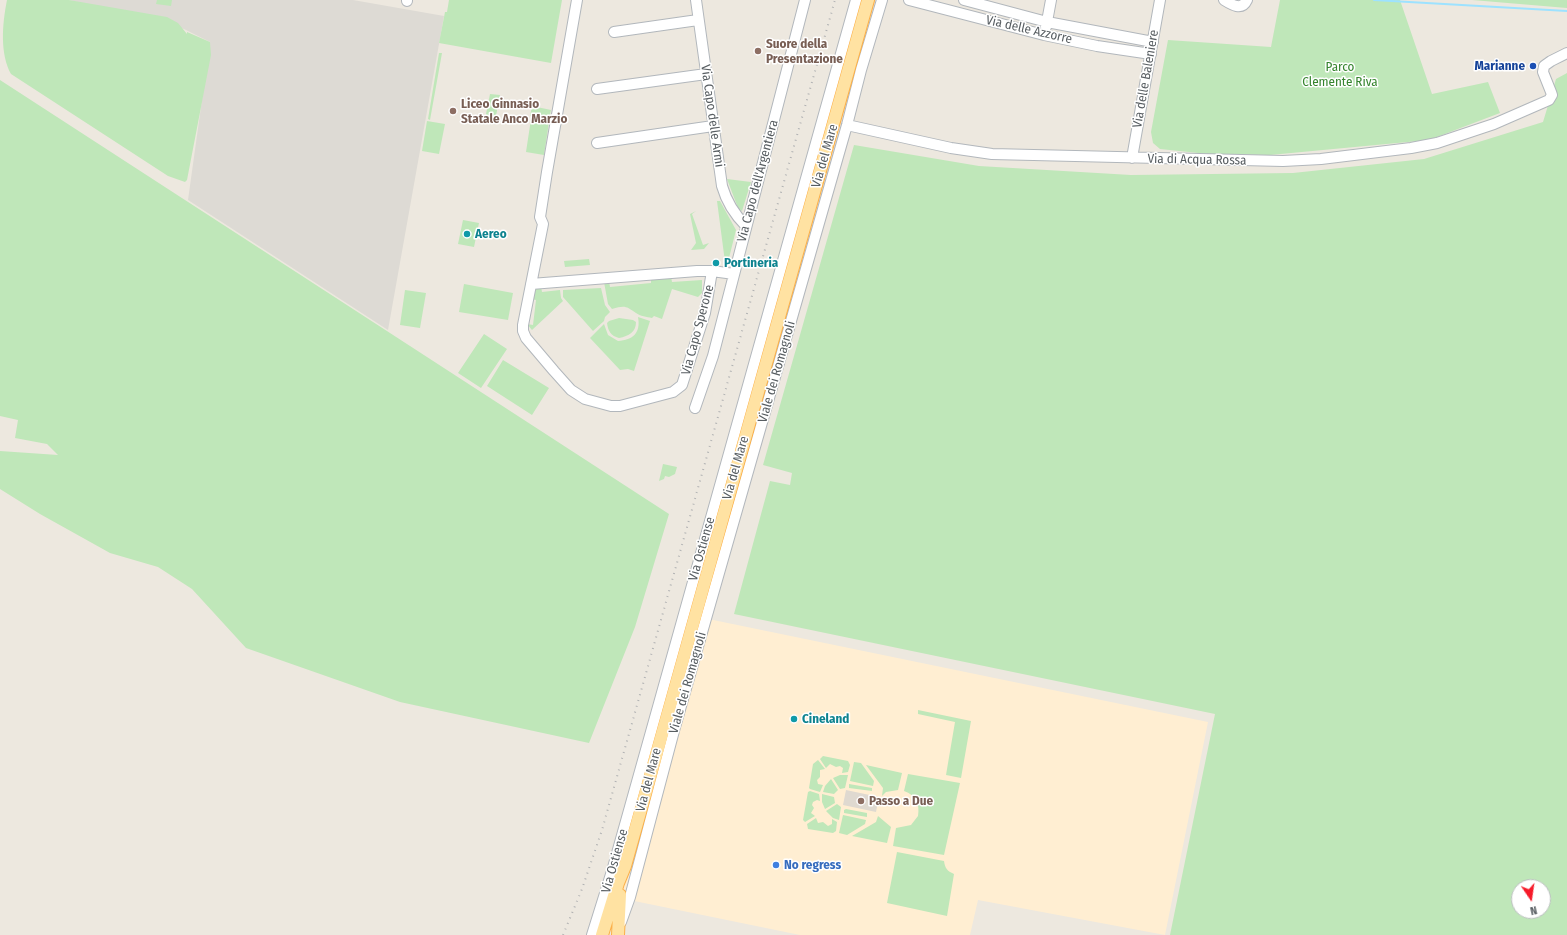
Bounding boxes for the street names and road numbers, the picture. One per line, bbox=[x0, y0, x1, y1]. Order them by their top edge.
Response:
street label: Via delle Azzorre bbox=[984, 13, 1074, 47]
street label: Via delle Baleniere bbox=[1130, 29, 1162, 129]
street label: Via Capo delle Armi bbox=[697, 64, 727, 168]
street label: Via Capo dell'Argentiera bbox=[734, 118, 782, 244]
street label: Via del Mare bbox=[808, 122, 842, 190]
street label: Via di Acqua Rossa bbox=[1147, 151, 1247, 169]
street label: Via Capo Sperone bbox=[678, 283, 718, 377]
street label: Viale dei Romagnoli bbox=[755, 319, 799, 425]
street label: Via del Mare bbox=[719, 434, 753, 502]
street label: Via Ostiense bbox=[685, 515, 719, 583]
street label: Viale dei Romagnoli bbox=[666, 630, 710, 736]
street label: Via del Mare bbox=[633, 746, 665, 814]
street label: Via Ostiense bbox=[598, 827, 632, 895]

